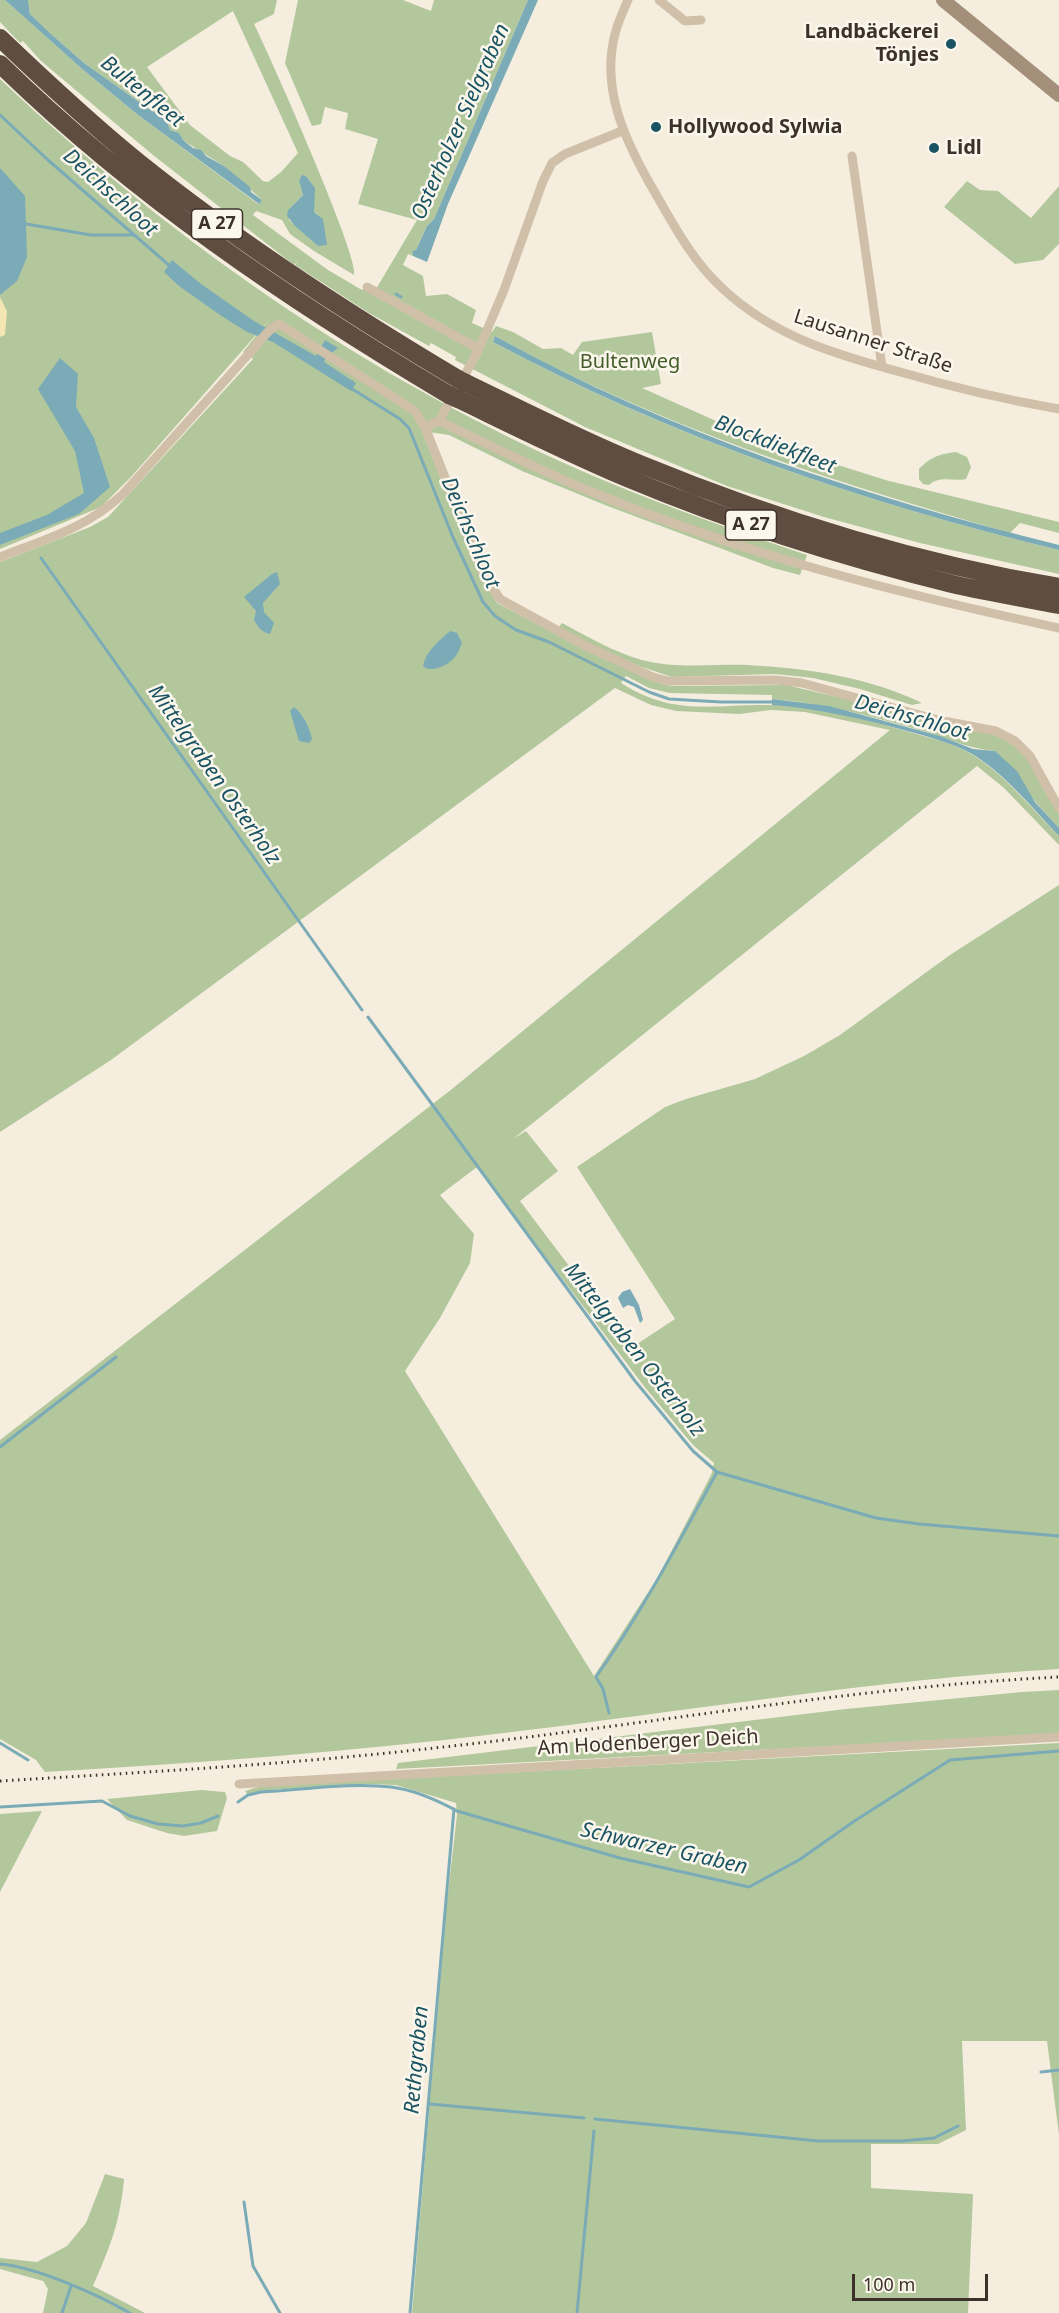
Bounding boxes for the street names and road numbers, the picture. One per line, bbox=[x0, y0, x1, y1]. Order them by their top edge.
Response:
road number: A 27 bbox=[192, 209, 242, 239]
street label: Lausanner Straße bbox=[791, 305, 955, 379]
road number: A 27 bbox=[726, 510, 777, 540]
street label: Am Hodenberger Deich bbox=[537, 1725, 759, 1761]

